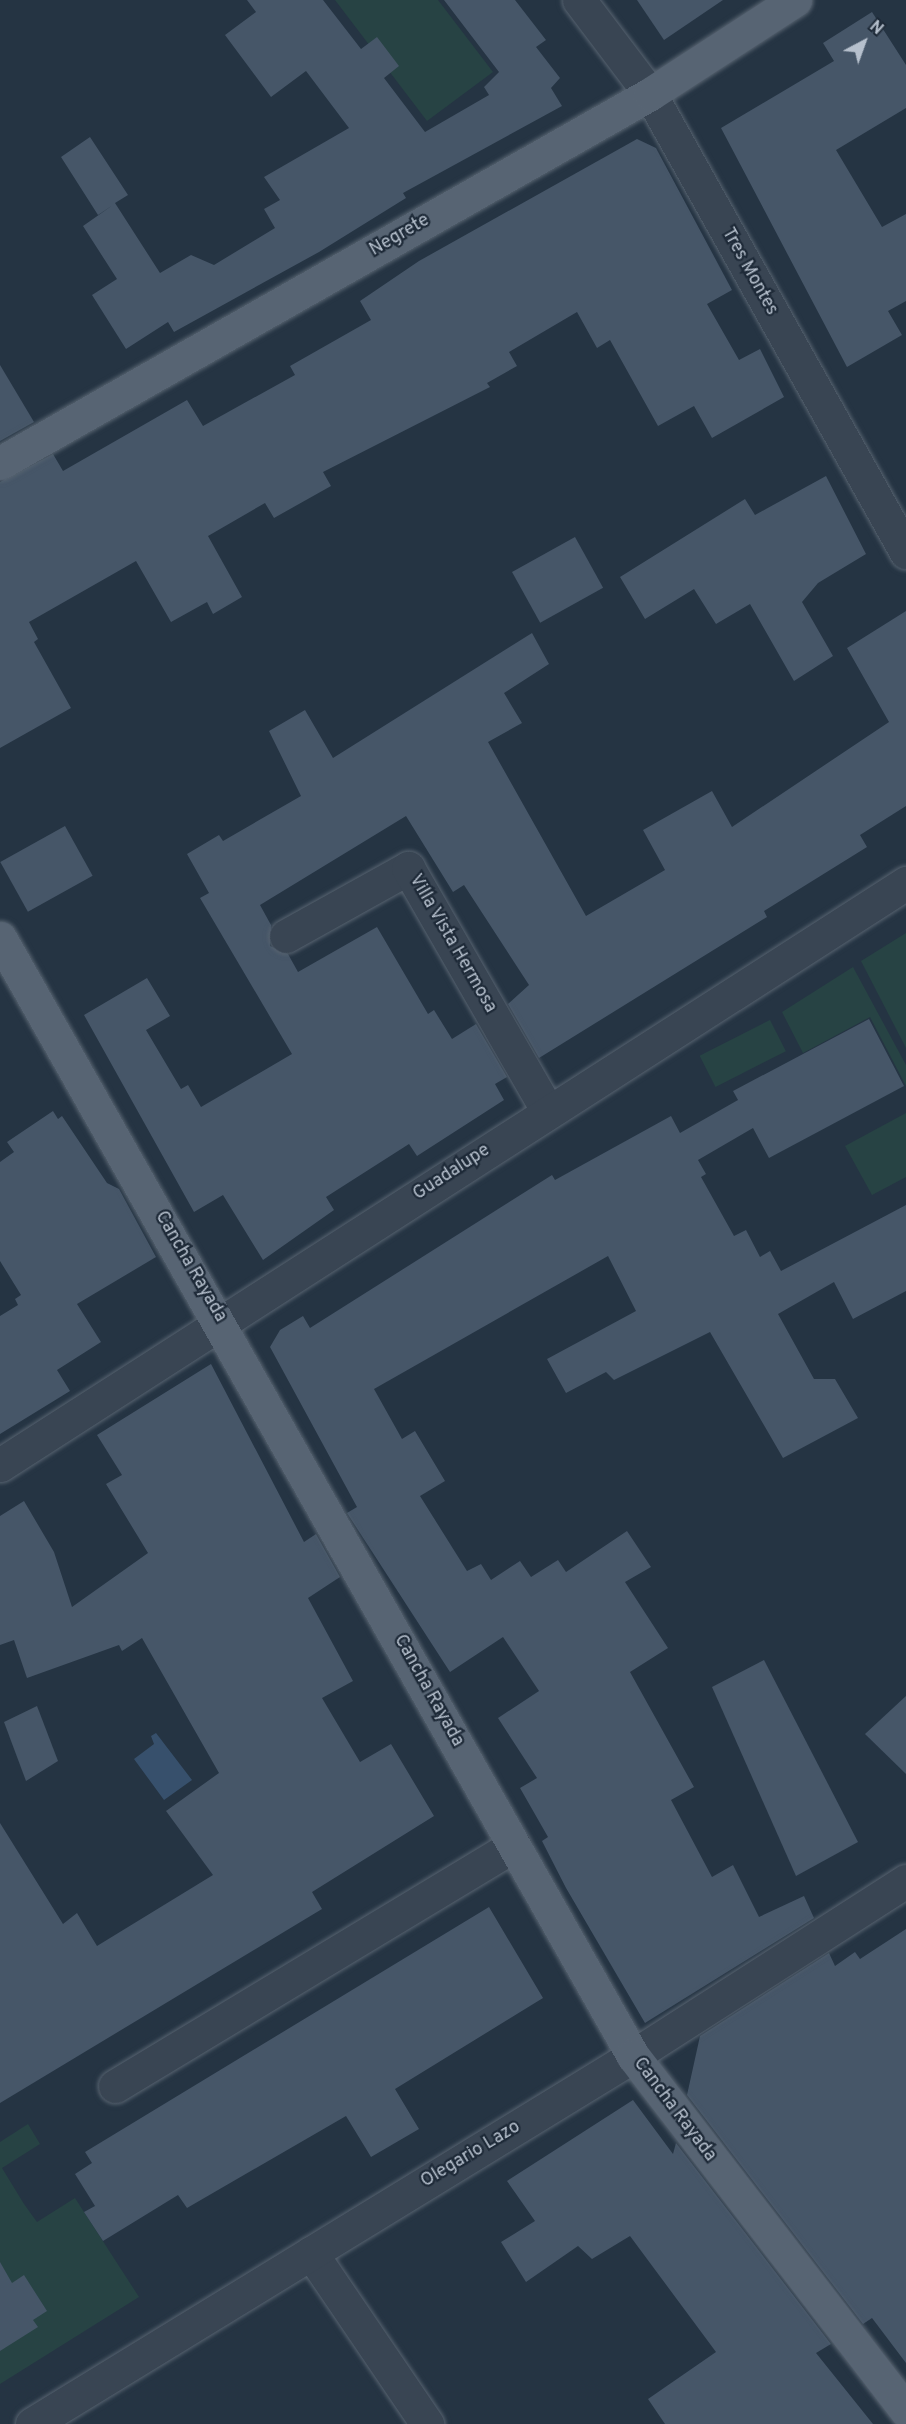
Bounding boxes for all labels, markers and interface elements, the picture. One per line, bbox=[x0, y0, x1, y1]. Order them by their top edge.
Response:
north arrow bbox=[834, 12, 894, 72]
text: N bbox=[865, 17, 887, 40]
street label: Negrete bbox=[366, 210, 434, 262]
street label: Tres Montes bbox=[716, 225, 782, 319]
street label: Villa Vista Hermosa bbox=[403, 871, 501, 1017]
street label: Guadalupe bbox=[410, 1140, 494, 1206]
street label: Cancha Rayada bbox=[150, 1208, 230, 1326]
street label: Cancha Rayada bbox=[388, 1631, 468, 1751]
street label: Cancha Rayada bbox=[628, 2054, 720, 2166]
street label: Olegario Lazo bbox=[417, 2117, 525, 2193]

